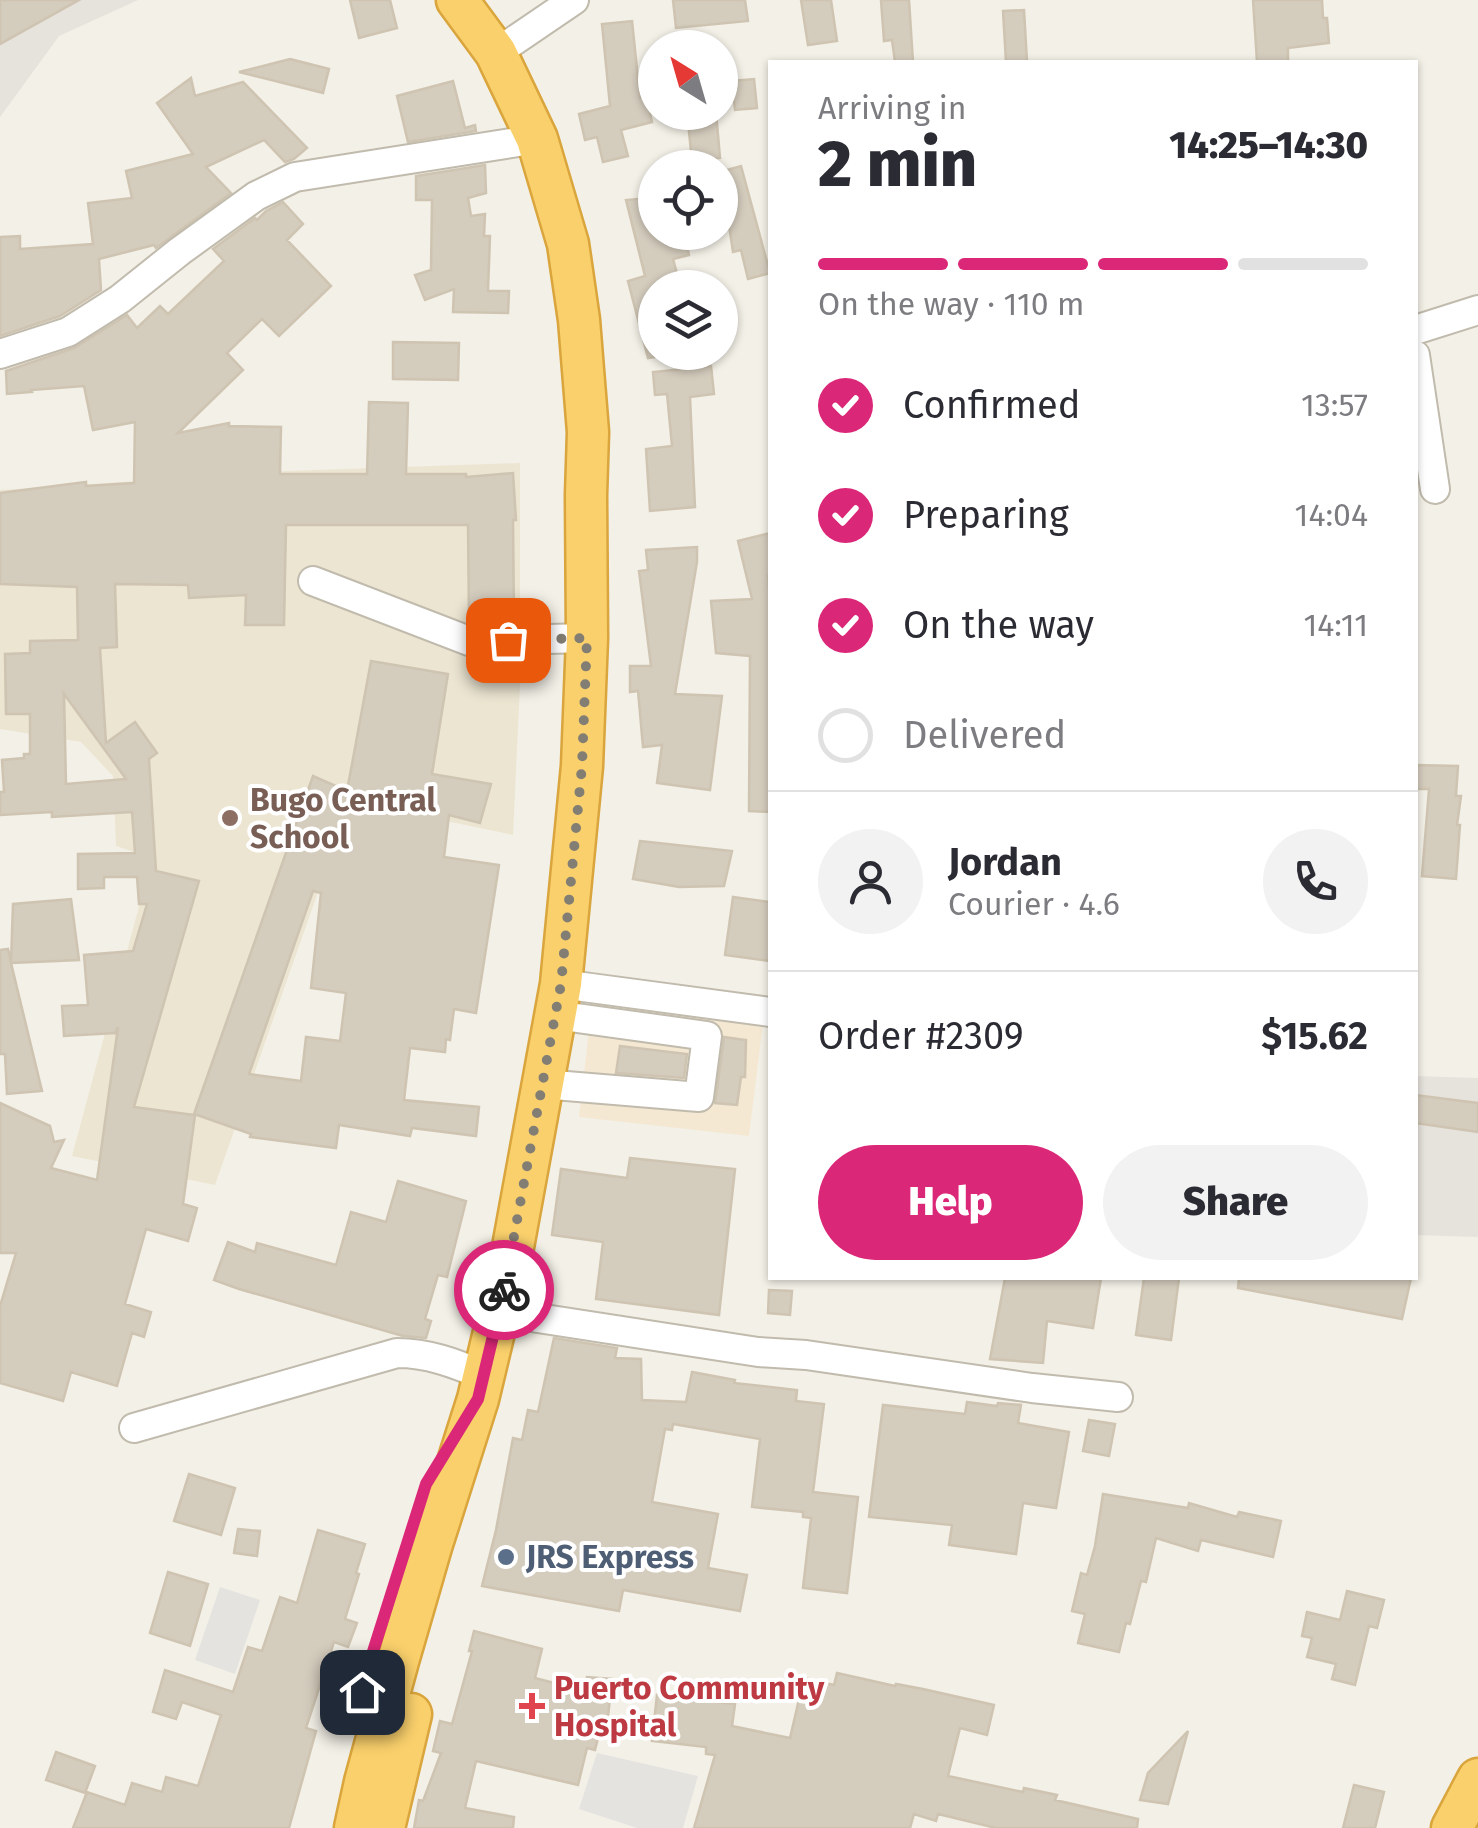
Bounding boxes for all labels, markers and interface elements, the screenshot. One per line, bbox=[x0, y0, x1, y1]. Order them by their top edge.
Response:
north arrow bbox=[638, 30, 738, 130]
map controls bbox=[638, 30, 738, 370]
text: Arriving in bbox=[818, 89, 966, 127]
text: 14:25–14:30 bbox=[1169, 122, 1368, 168]
text: 2 min bbox=[818, 125, 977, 203]
button: locate bbox=[638, 150, 738, 250]
button: layers bbox=[638, 270, 738, 370]
text: On the way · 110 m bbox=[818, 285, 1085, 323]
icon: check bbox=[818, 378, 873, 433]
text: Confirmed bbox=[903, 382, 1081, 428]
text: 13:57 bbox=[1301, 386, 1368, 424]
icon: check bbox=[818, 488, 873, 543]
text: Preparing bbox=[903, 492, 1069, 538]
text: 14:04 bbox=[1295, 496, 1368, 534]
pin bbox=[466, 598, 551, 683]
icon: check bbox=[818, 598, 873, 653]
text: On the way bbox=[903, 602, 1094, 648]
text: 14:11 bbox=[1303, 606, 1368, 644]
icon: bag bbox=[481, 613, 536, 668]
text: Delivered bbox=[903, 712, 1066, 758]
place label: Bugo Central School bbox=[250, 781, 436, 856]
marker: Bugo Central School bbox=[219, 807, 241, 829]
button: person bbox=[818, 829, 923, 934]
button: phone bbox=[1263, 829, 1368, 934]
text: Jordan bbox=[948, 839, 1062, 885]
text: Courier · 4.6 bbox=[948, 885, 1120, 923]
text: Order #2309 bbox=[818, 1013, 1024, 1059]
text: $15.62 bbox=[1261, 1013, 1368, 1059]
button: Help bbox=[818, 1145, 1083, 1260]
button: Share bbox=[1103, 1145, 1368, 1260]
courier bbox=[454, 1240, 554, 1340]
icon: bike bbox=[477, 1263, 532, 1318]
place label: JRS Express bbox=[525, 1538, 694, 1576]
marker: JRS Express bbox=[495, 1546, 517, 1568]
pin bbox=[320, 1650, 405, 1735]
icon: home bbox=[335, 1665, 390, 1720]
place label: Puerto Community Hospital bbox=[554, 1669, 825, 1744]
marker: Puerto Community Hospital bbox=[519, 1693, 545, 1719]

